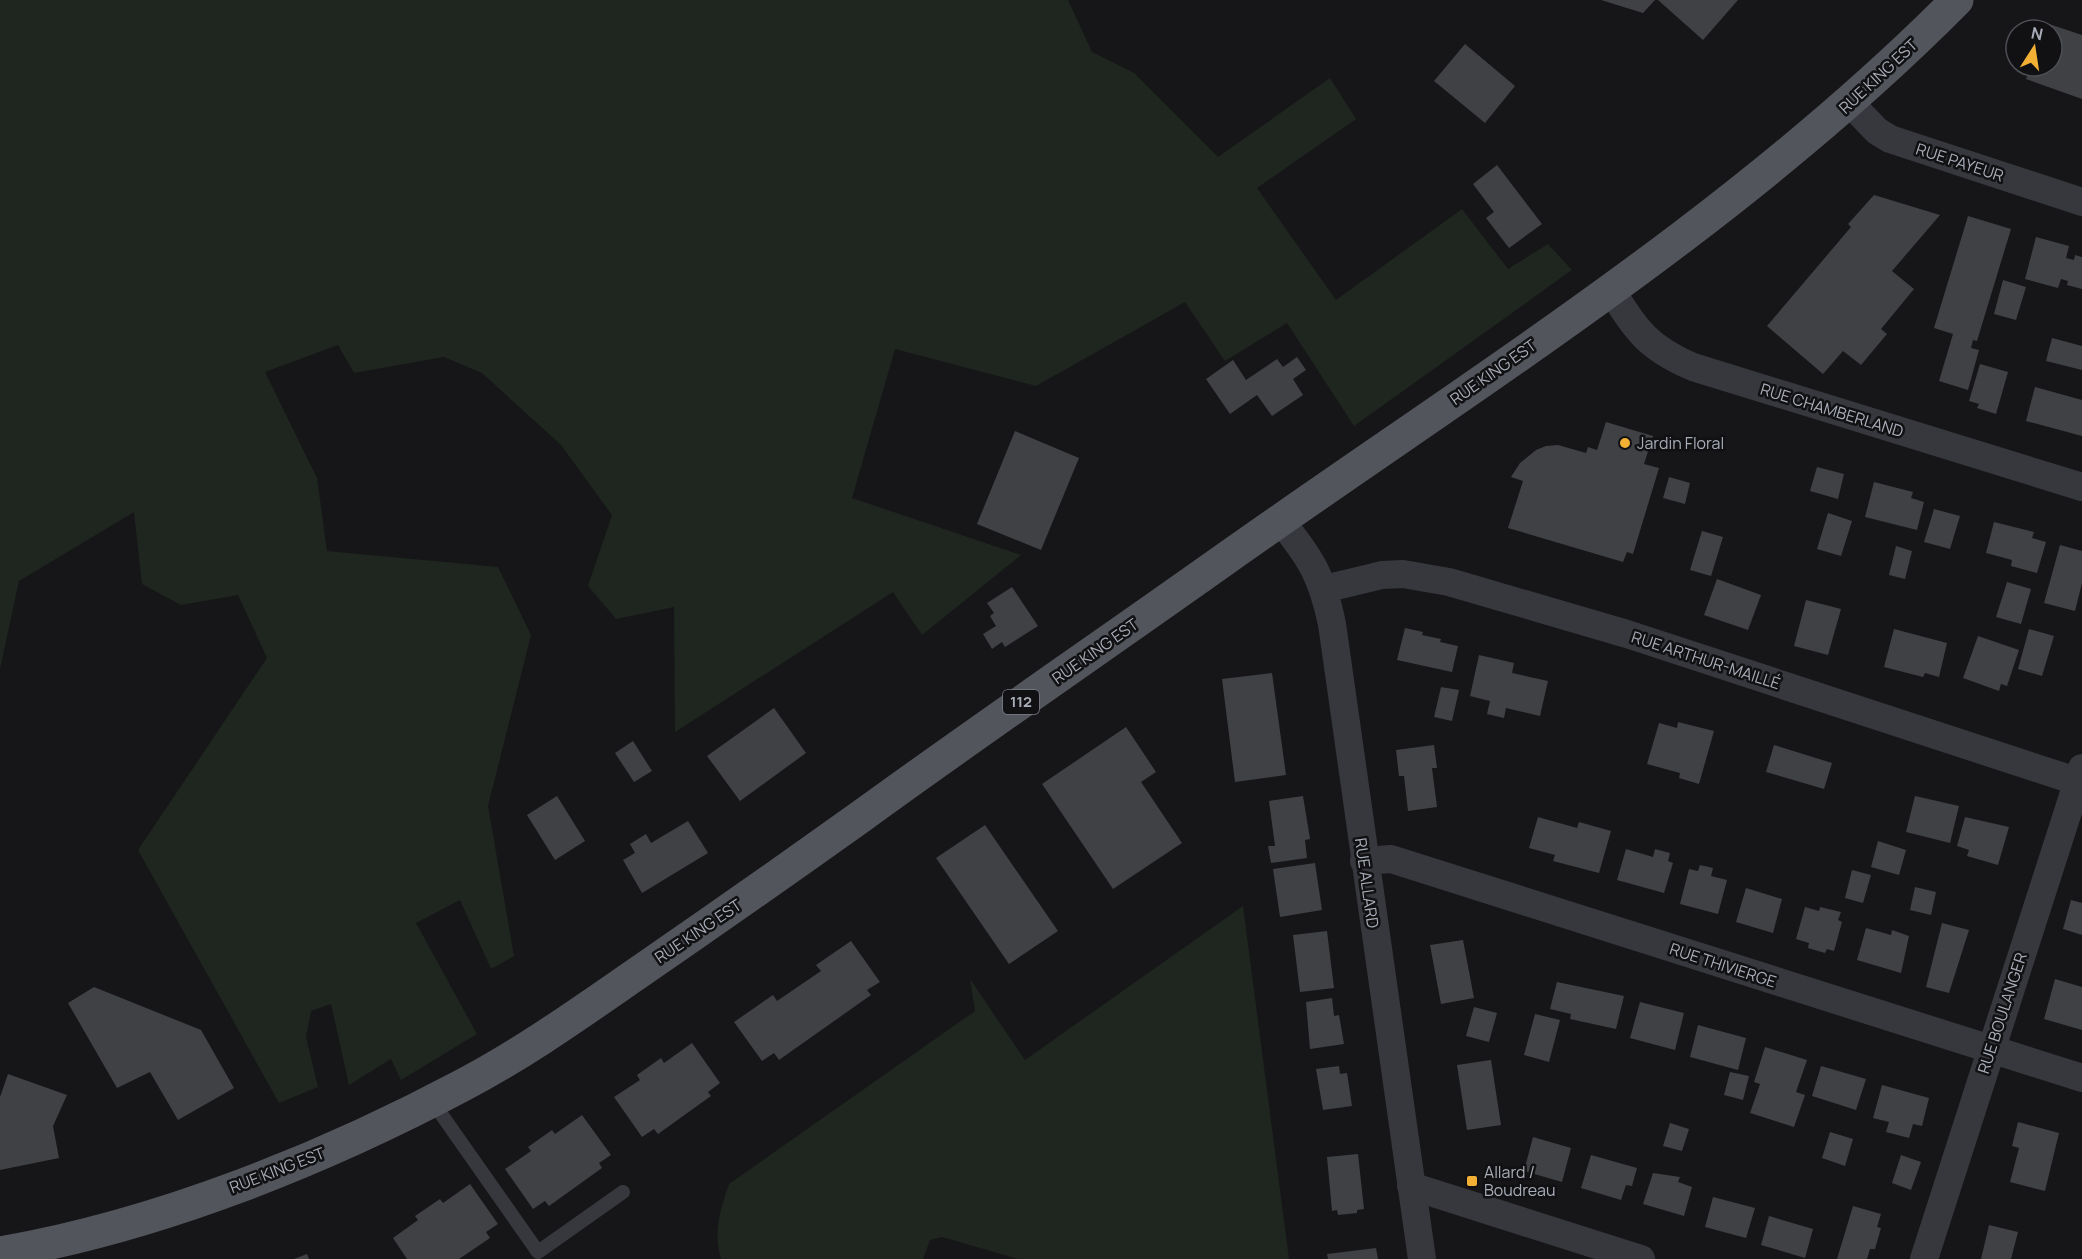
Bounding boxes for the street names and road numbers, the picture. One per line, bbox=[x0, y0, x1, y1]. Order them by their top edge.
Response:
street label: RUE KING EST bbox=[1834, 33, 1923, 118]
street label: RUE PAYEUR bbox=[1913, 137, 2007, 187]
street label: RUE KING EST bbox=[1446, 334, 1541, 410]
street label: RUE CHAMBERLAND bbox=[1758, 378, 1907, 442]
street label: RUE KING EST bbox=[1048, 613, 1143, 689]
street label: RUE ARTHUR-MAILLÉ bbox=[1629, 626, 1783, 694]
road number: 112 bbox=[1003, 690, 1039, 714]
street label: RUE ALLARD bbox=[1350, 836, 1384, 930]
street label: RUE KING EST bbox=[650, 894, 746, 968]
street label: RUE THIVIERGE bbox=[1667, 937, 1779, 993]
street label: RUE BOULANGER bbox=[1972, 950, 2032, 1076]
street label: RUE KING EST bbox=[226, 1142, 328, 1198]

